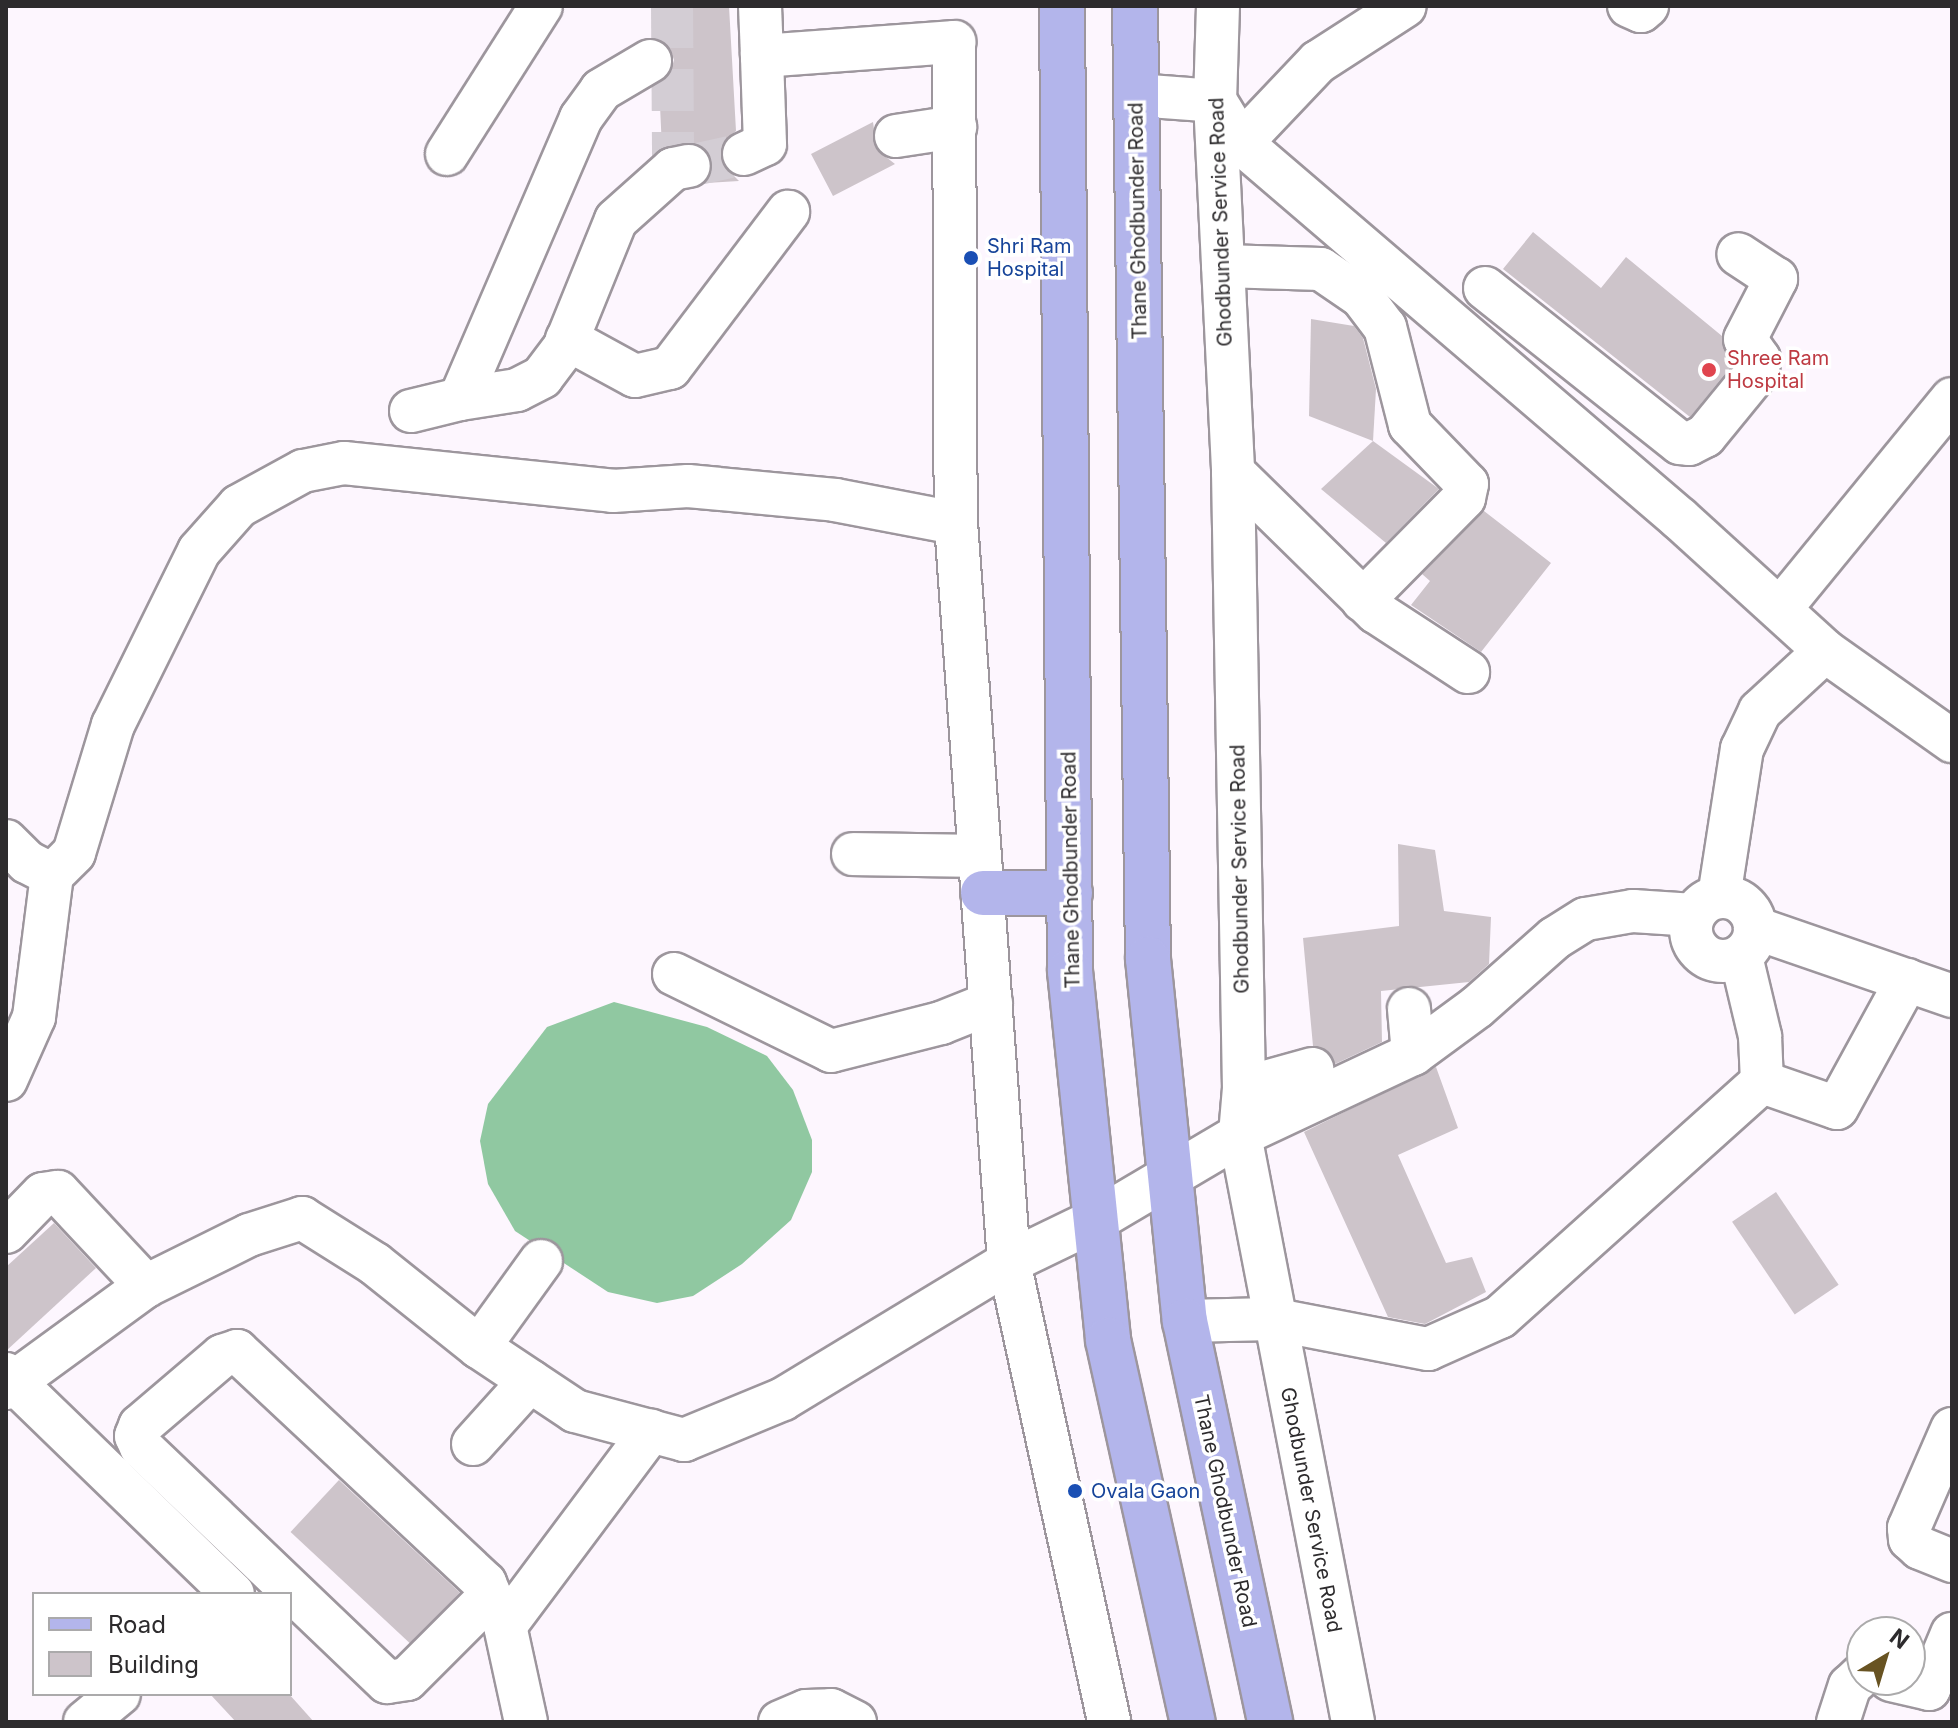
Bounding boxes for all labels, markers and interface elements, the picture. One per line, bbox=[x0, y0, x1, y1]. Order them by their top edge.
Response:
street label: Ghodbunder Service Road bbox=[1205, 97, 1237, 347]
street label: Thane Ghodbunder Road bbox=[1124, 102, 1152, 340]
place label: Shri Ram Hospital bbox=[987, 234, 1071, 281]
marker: Shri Ram Hospital bbox=[962, 249, 980, 267]
place label: Shree Ram Hospital bbox=[1727, 346, 1829, 393]
marker: Shree Ram Hospital bbox=[1698, 359, 1720, 381]
street label: Ghodbunder Service Road bbox=[1226, 744, 1254, 994]
street label: Thane Ghodbunder Road bbox=[1057, 751, 1085, 989]
street label: Ghodbunder Service Road bbox=[1275, 1385, 1347, 1635]
street label: Thane Ghodbunder Road bbox=[1189, 1392, 1261, 1630]
place label: Ovala Gaon bbox=[1091, 1479, 1200, 1503]
marker: Ovala Gaon bbox=[1066, 1482, 1084, 1500]
legend bbox=[32, 1592, 292, 1696]
text: Road bbox=[108, 1610, 166, 1639]
north arrow bbox=[1846, 1616, 1926, 1696]
text: N bbox=[1885, 1623, 1914, 1654]
text: Building bbox=[108, 1650, 199, 1679]

